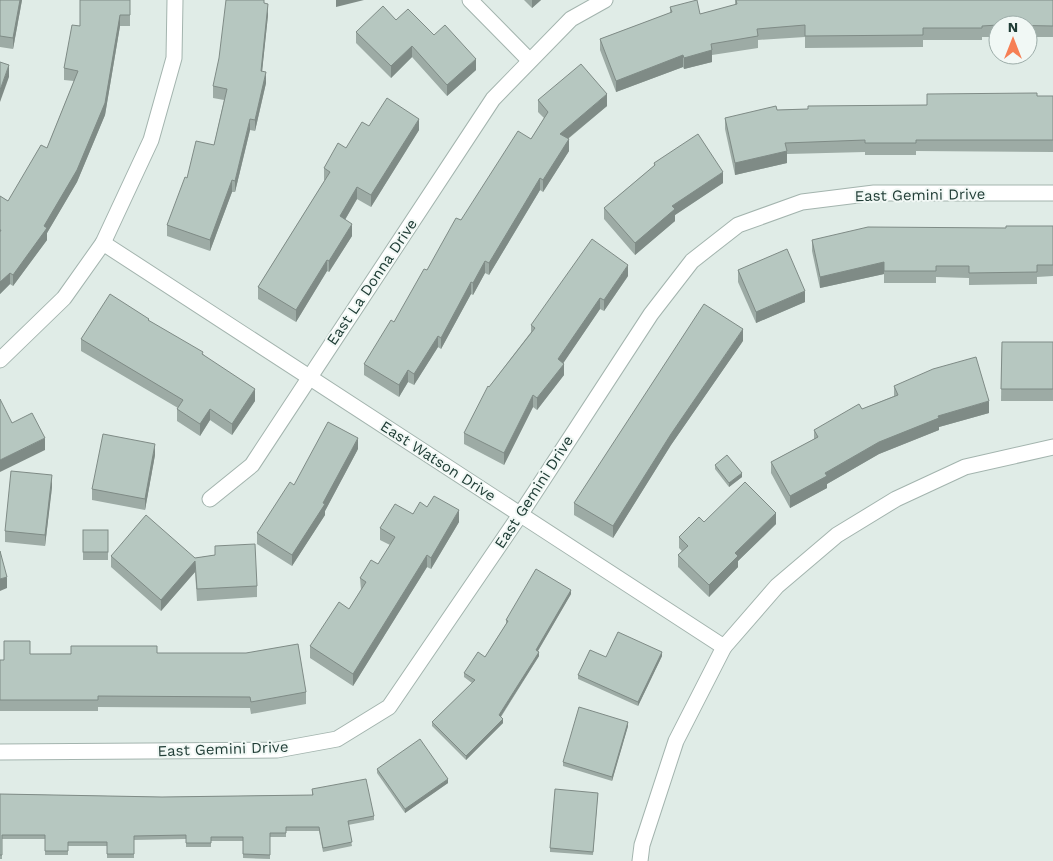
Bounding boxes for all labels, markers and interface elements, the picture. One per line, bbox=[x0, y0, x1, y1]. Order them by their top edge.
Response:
north arrow bbox=[988, 15, 1038, 65]
text: N bbox=[1008, 19, 1018, 35]
street label: East Gemini Drive bbox=[854, 185, 986, 205]
street label: East La Donna Drive bbox=[323, 215, 421, 349]
street label: East Watson Drive bbox=[377, 417, 499, 505]
street label: East Gemini Drive bbox=[491, 432, 577, 552]
street label: East Gemini Drive bbox=[157, 738, 289, 760]

